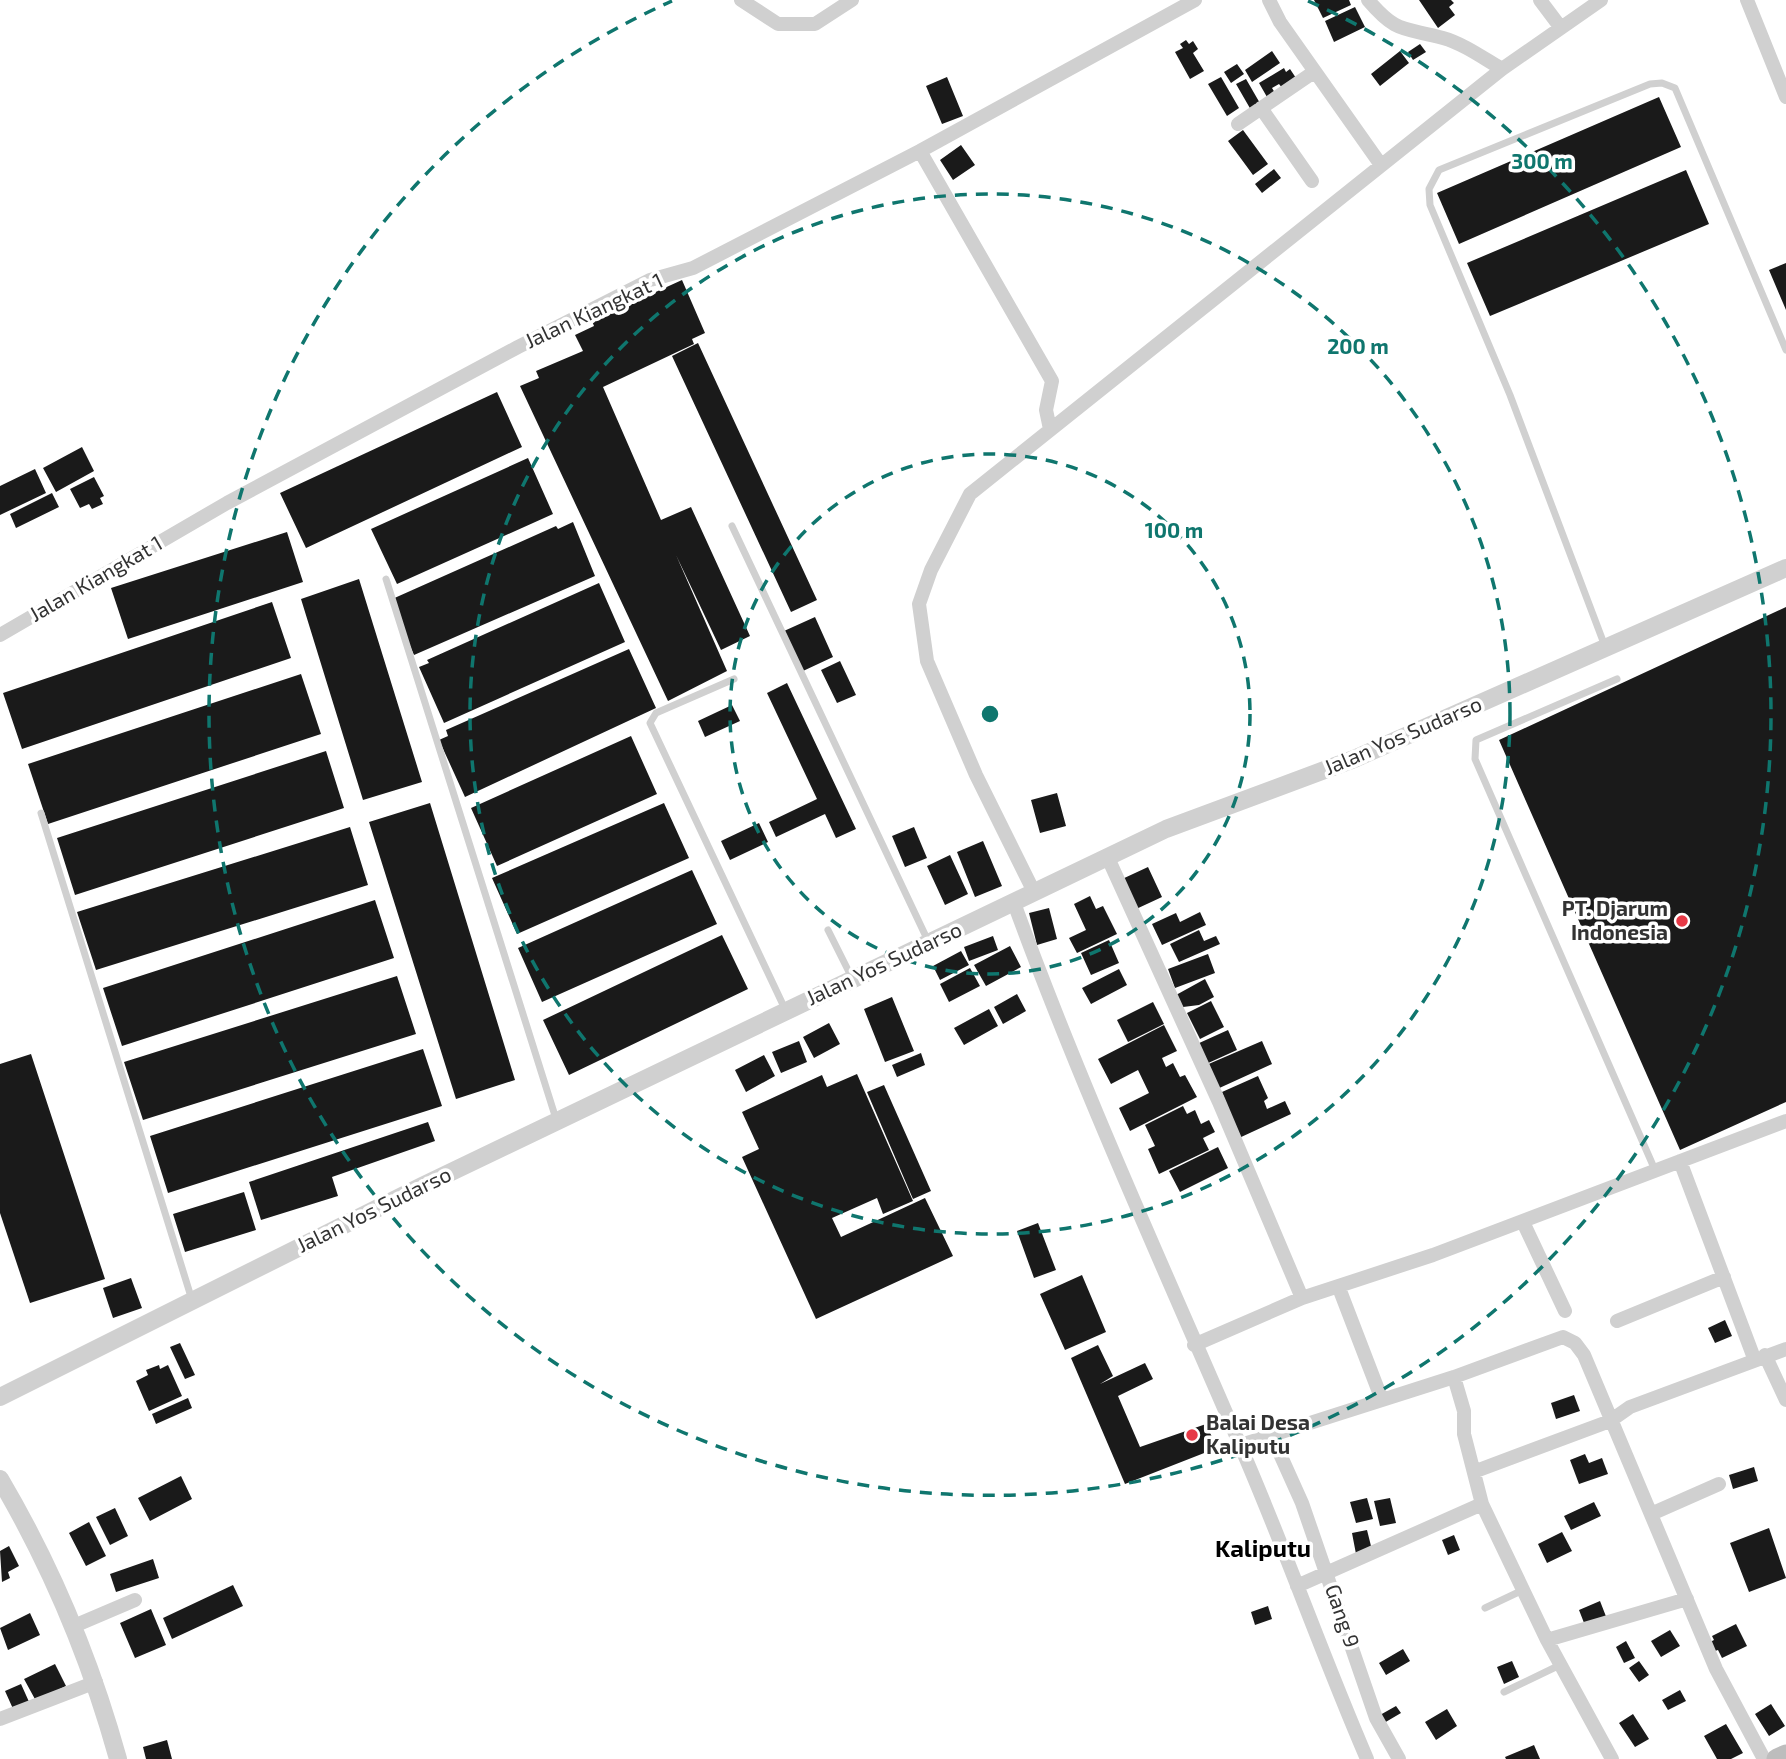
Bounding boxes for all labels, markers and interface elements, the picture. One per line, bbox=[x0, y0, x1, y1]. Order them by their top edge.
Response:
text: 300 m bbox=[1511, 148, 1573, 173]
street label: Jalan Kiangkat 1 bbox=[520, 267, 666, 353]
text: 200 m bbox=[1327, 333, 1389, 358]
text: 100 m bbox=[1145, 517, 1203, 542]
street label: Jalan Kiangkat 1 bbox=[24, 529, 166, 626]
street label: Jalan Yos Sudarso bbox=[1320, 690, 1485, 779]
centre of rings bbox=[978, 702, 1002, 726]
place label: PT. Djarum Indonesia bbox=[1562, 895, 1668, 944]
marker: PT. Djarum Indonesia bbox=[1674, 913, 1690, 929]
street label: Jalan Yos Sudarso bbox=[802, 916, 965, 1010]
street label: Jalan Yos Sudarso bbox=[292, 1160, 455, 1257]
place label: Balai Desa Kaliputu bbox=[1206, 1409, 1310, 1458]
marker: Balai Desa Kaliputu bbox=[1184, 1427, 1200, 1443]
district label: Kaliputu bbox=[1215, 1533, 1311, 1562]
street label: Gang 9 bbox=[1321, 1581, 1366, 1650]

